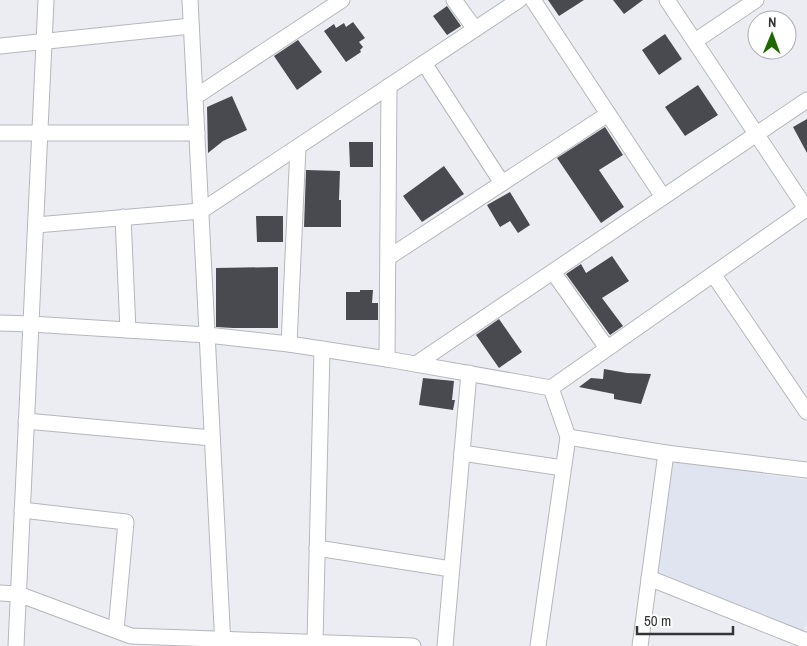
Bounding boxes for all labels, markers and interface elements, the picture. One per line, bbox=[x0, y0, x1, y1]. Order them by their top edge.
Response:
north arrow bbox=[747, 10, 797, 60]
text: N bbox=[768, 13, 777, 31]
scale bar bbox=[637, 604, 733, 636]
text: 50 m bbox=[644, 610, 671, 631]

